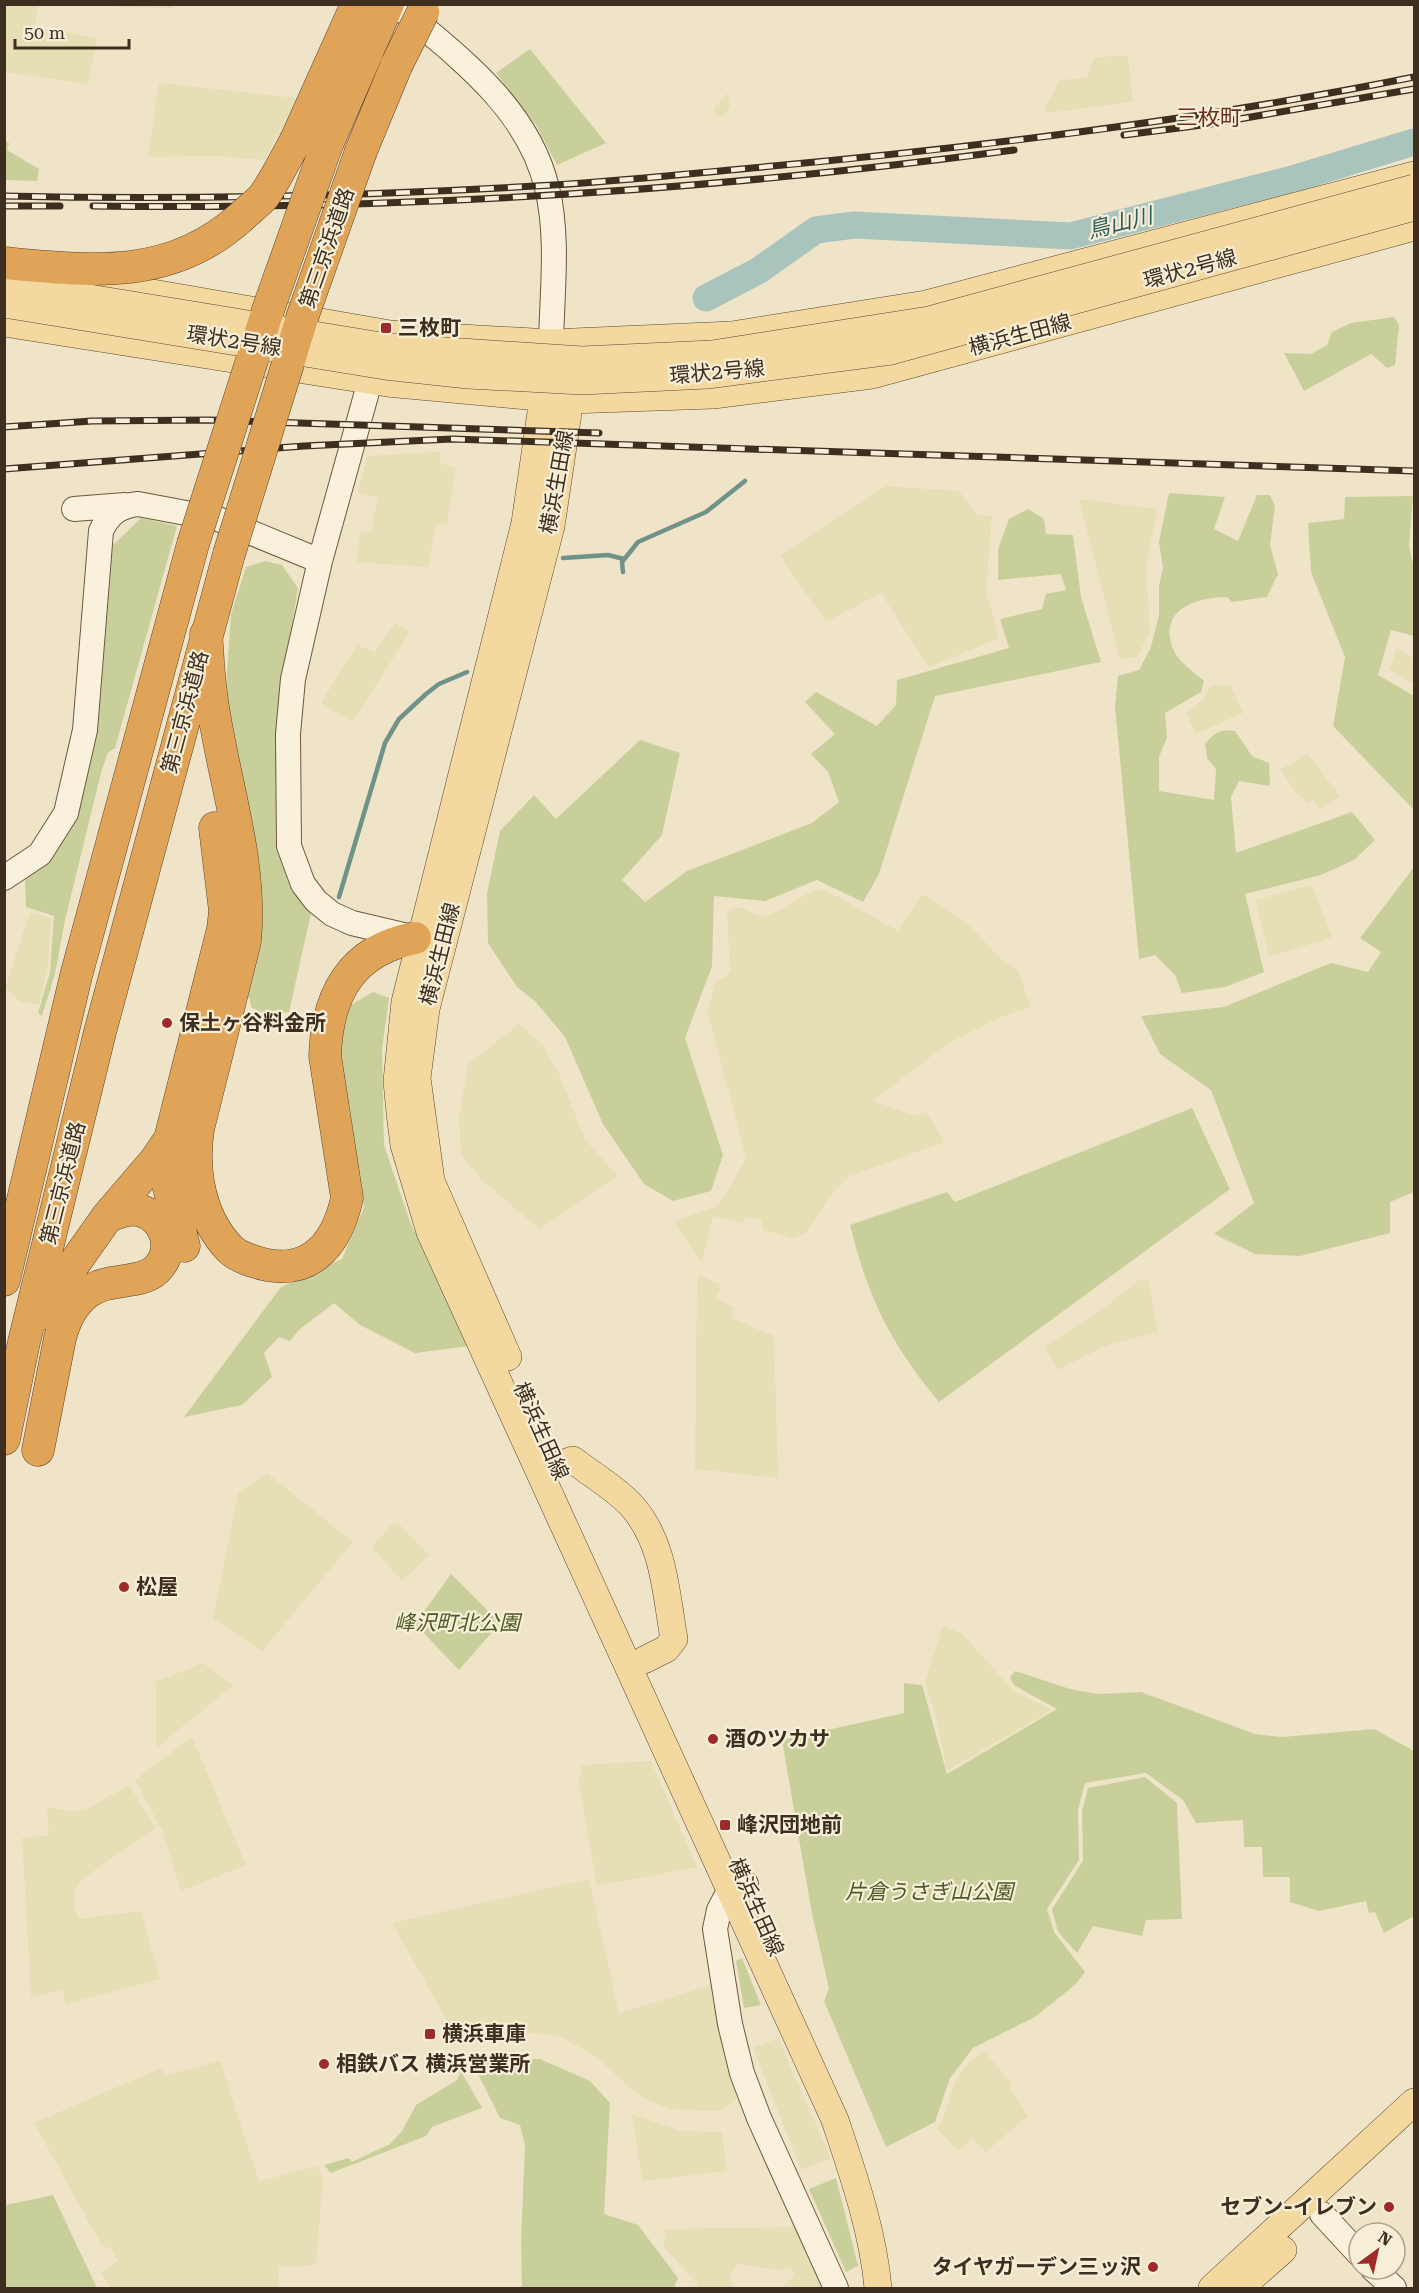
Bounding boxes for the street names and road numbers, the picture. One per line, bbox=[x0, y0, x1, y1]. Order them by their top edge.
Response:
street label: 第三京浜道路 bbox=[295, 185, 359, 311]
street label: 環状2号線 bbox=[1141, 245, 1239, 293]
street label: 横浜生田線 bbox=[966, 310, 1074, 360]
street label: 環状2号線 bbox=[185, 322, 283, 360]
street label: 環状2号線 bbox=[668, 356, 766, 388]
street label: 横浜生田線 bbox=[536, 428, 578, 536]
street label: 第三京浜道路 bbox=[157, 648, 213, 776]
street label: 横浜生田線 bbox=[416, 900, 464, 1008]
street label: 第三京浜道路 bbox=[36, 1119, 90, 1247]
street label: 横浜生田線 bbox=[509, 1378, 573, 1484]
street label: 横浜生田線 bbox=[724, 1854, 788, 1960]

